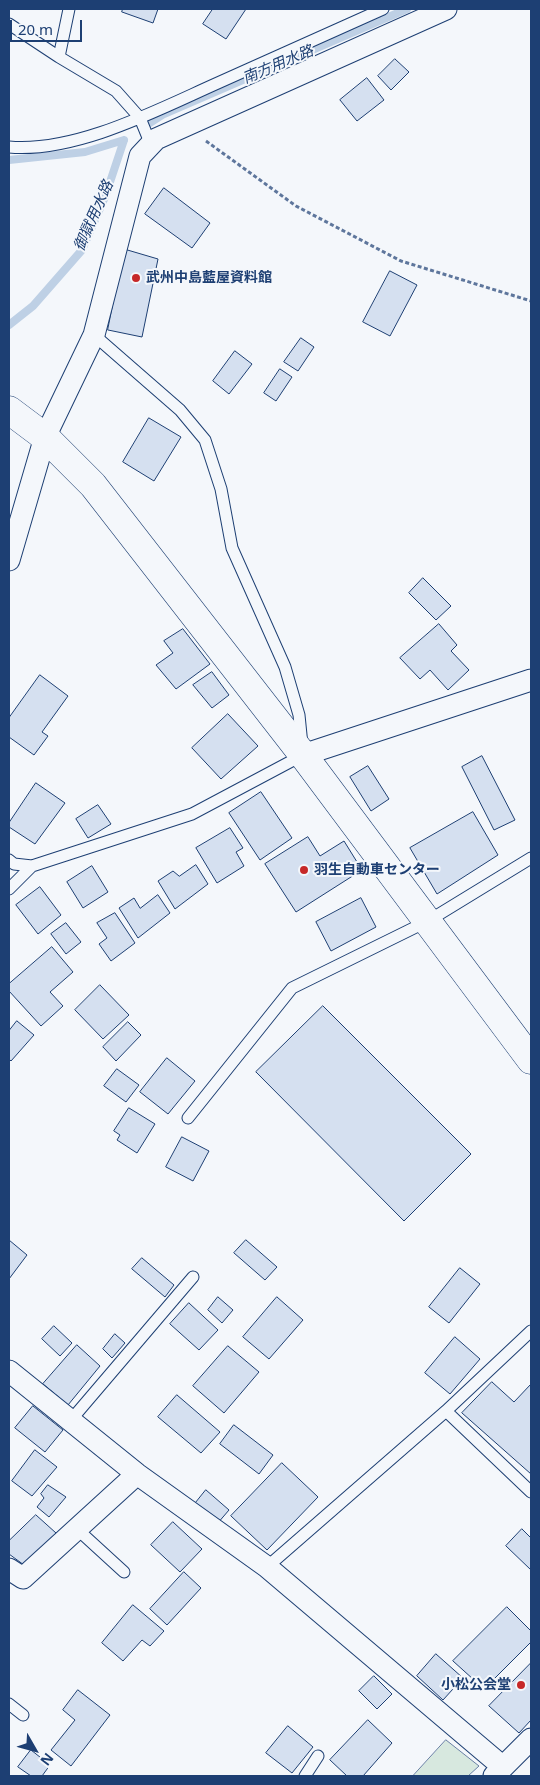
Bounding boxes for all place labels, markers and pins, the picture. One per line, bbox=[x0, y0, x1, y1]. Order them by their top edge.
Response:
place label: 武州中島藍屋資料館 bbox=[146, 270, 272, 286]
marker: 武州中島藍屋資料館 bbox=[130, 272, 142, 284]
place label: 羽生自動車センター bbox=[314, 862, 440, 878]
marker: 羽生自動車センター bbox=[298, 864, 310, 876]
place label: 小松公会堂 bbox=[441, 1677, 511, 1693]
marker: 小松公会堂 bbox=[515, 1679, 527, 1691]

